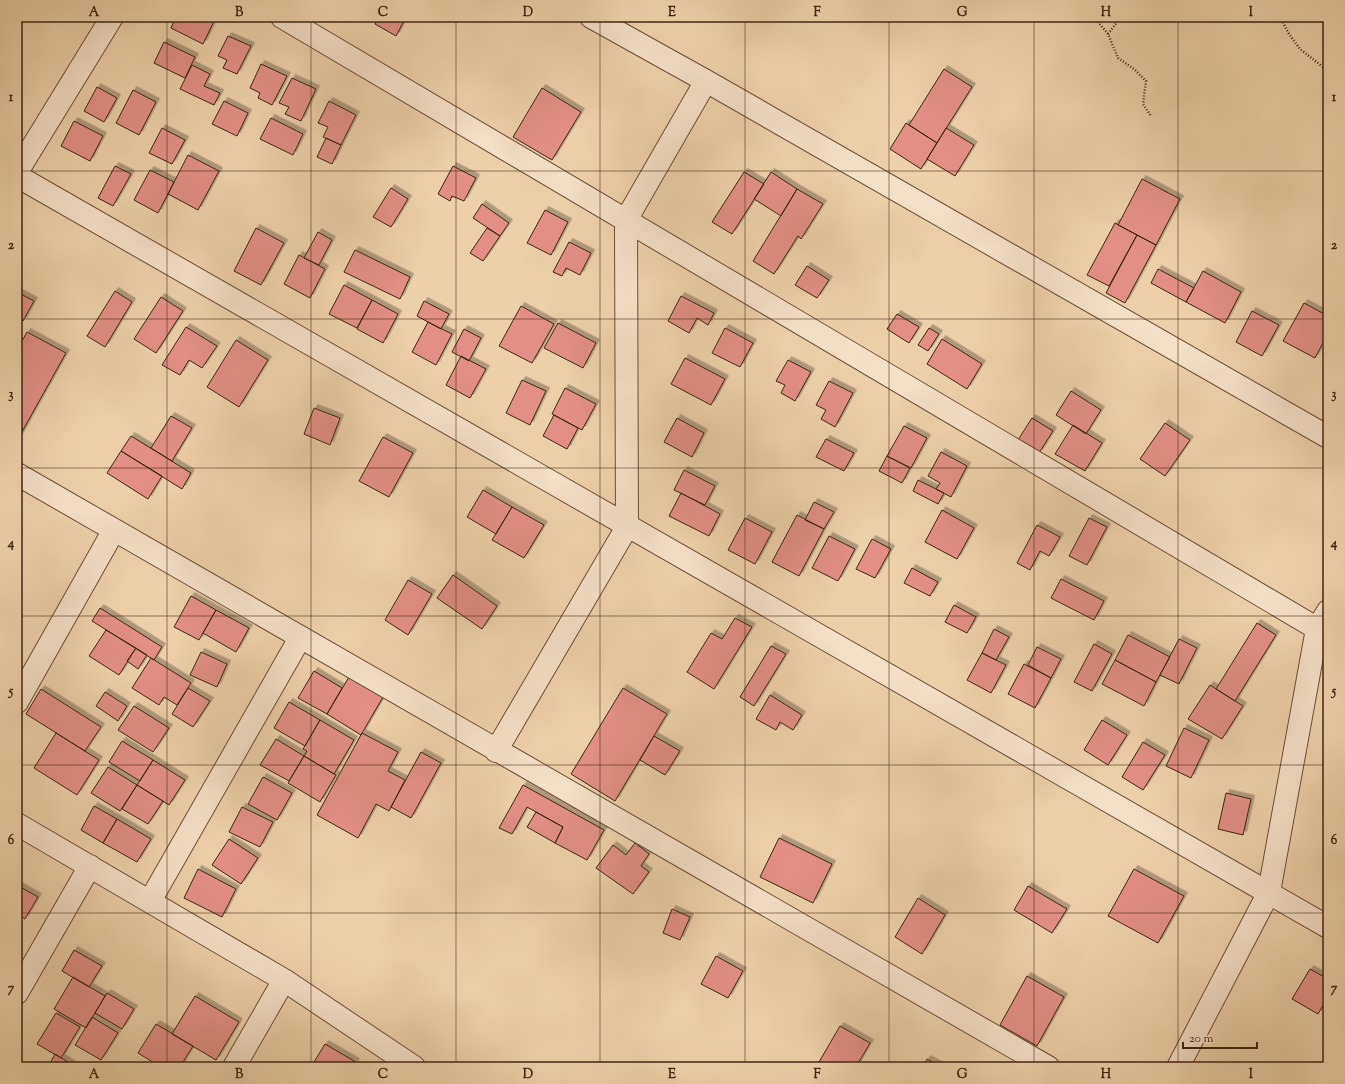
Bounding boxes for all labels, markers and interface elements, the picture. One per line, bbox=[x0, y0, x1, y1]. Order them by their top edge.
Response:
text: A bbox=[89, 4, 100, 22]
text: B bbox=[235, 4, 244, 22]
text: C bbox=[378, 4, 388, 22]
text: D bbox=[523, 4, 533, 22]
text: E bbox=[668, 4, 676, 22]
text: F bbox=[813, 4, 821, 22]
text: G bbox=[957, 4, 968, 22]
text: H bbox=[1101, 4, 1112, 22]
text: I bbox=[1249, 4, 1254, 22]
text: 1 bbox=[9, 89, 14, 107]
text: 1 bbox=[1332, 89, 1337, 107]
text: 2 bbox=[8, 237, 15, 255]
text: 2 bbox=[1331, 237, 1338, 255]
text: 3 bbox=[8, 386, 14, 404]
text: 3 bbox=[1331, 386, 1337, 404]
text: 4 bbox=[7, 535, 15, 553]
text: 4 bbox=[1330, 535, 1338, 553]
text: 5 bbox=[8, 683, 14, 701]
text: 5 bbox=[1331, 683, 1337, 701]
text: 6 bbox=[8, 832, 15, 850]
text: 6 bbox=[1331, 832, 1338, 850]
text: 7 bbox=[8, 980, 15, 998]
text: 7 bbox=[1331, 980, 1338, 998]
scale bar bbox=[1183, 1024, 1257, 1050]
text: 20 m bbox=[1189, 1030, 1214, 1048]
text: A bbox=[89, 1066, 100, 1084]
text: B bbox=[235, 1066, 244, 1084]
text: C bbox=[378, 1066, 388, 1084]
text: D bbox=[523, 1066, 533, 1084]
text: E bbox=[668, 1066, 676, 1084]
text: F bbox=[813, 1066, 821, 1084]
text: G bbox=[957, 1066, 968, 1084]
text: H bbox=[1101, 1066, 1112, 1084]
text: I bbox=[1249, 1066, 1254, 1084]

